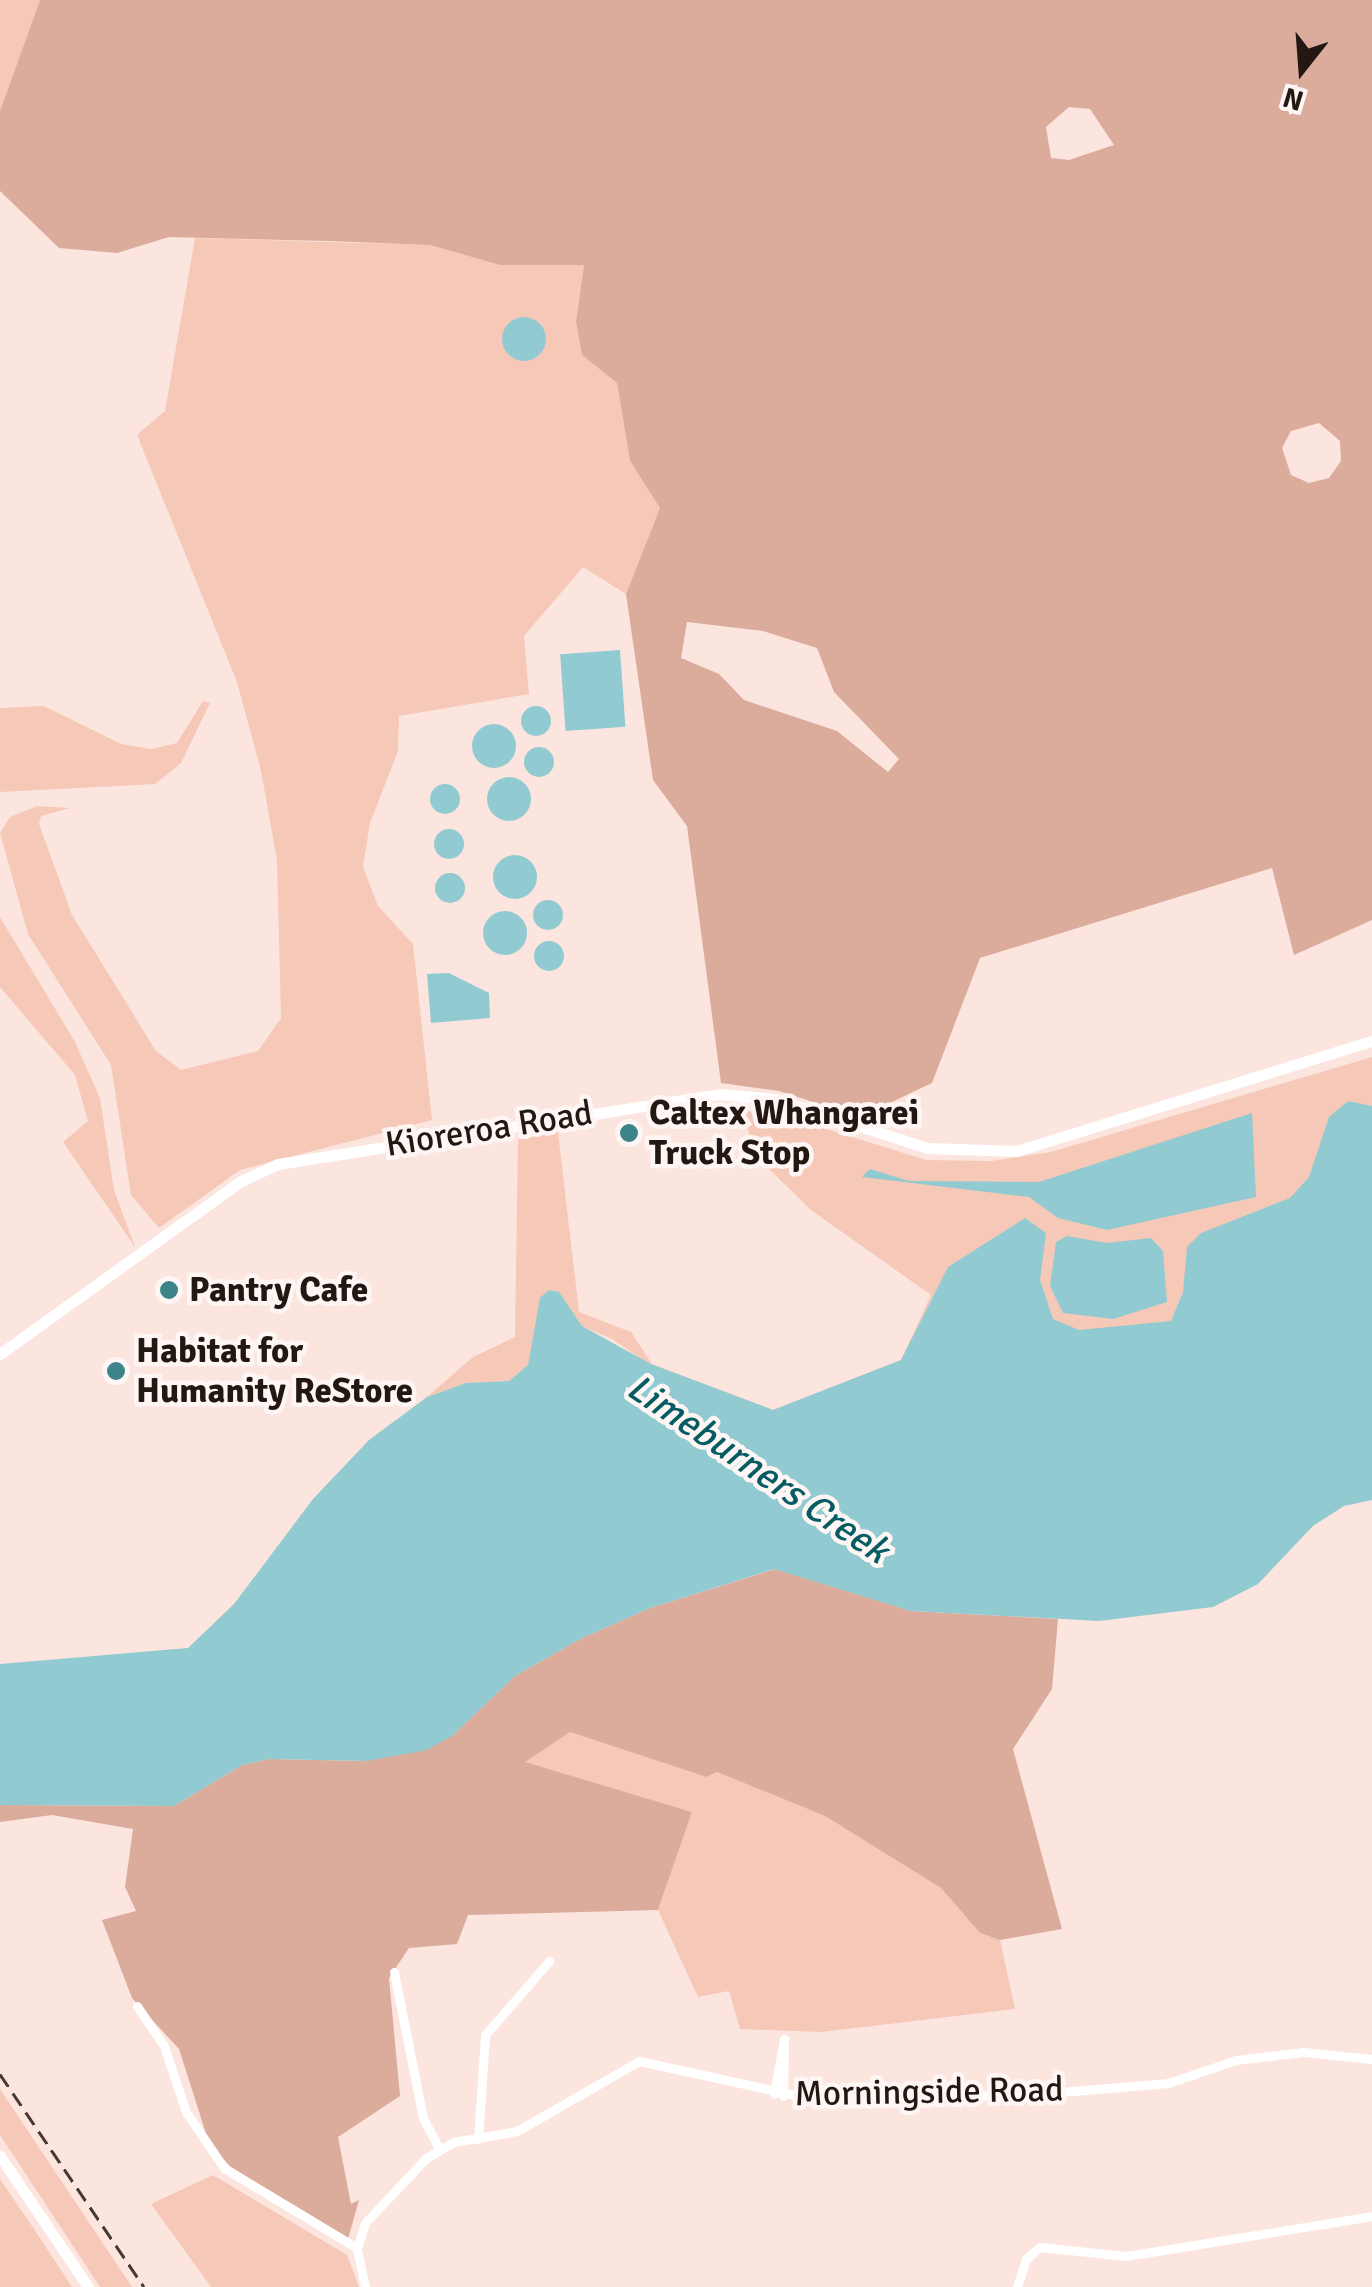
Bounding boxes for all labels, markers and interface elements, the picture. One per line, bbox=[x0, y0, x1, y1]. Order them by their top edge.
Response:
north arrow bbox=[1252, 20, 1352, 120]
text: N bbox=[1279, 80, 1308, 118]
street label: Kioreroa Road bbox=[382, 1092, 596, 1166]
place label: Caltex Whangarei Truck Stop bbox=[649, 1092, 919, 1174]
marker: Caltex Whangarei Truck Stop bbox=[618, 1122, 640, 1144]
place label: Pantry Cafe bbox=[189, 1269, 368, 1311]
marker: Pantry Cafe bbox=[158, 1279, 180, 1301]
place label: Habitat for Humanity ReStore bbox=[136, 1330, 413, 1412]
marker: Habitat for Humanity ReStore bbox=[105, 1360, 127, 1382]
water label: Limeburners Creek bbox=[619, 1365, 897, 1573]
street label: Morningside Road bbox=[794, 2069, 1064, 2115]

